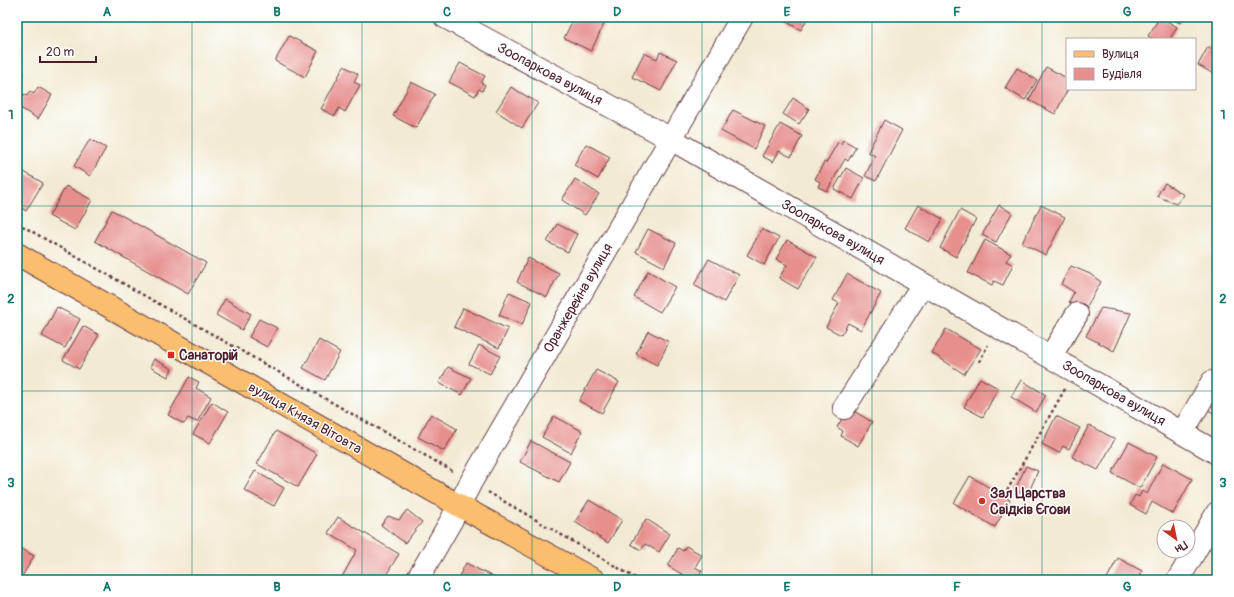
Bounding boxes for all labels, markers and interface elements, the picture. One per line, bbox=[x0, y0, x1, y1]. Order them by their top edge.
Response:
text: A bbox=[103, 4, 112, 20]
text: B bbox=[273, 4, 281, 20]
text: C bbox=[443, 4, 451, 20]
text: D bbox=[613, 4, 621, 20]
text: E bbox=[784, 4, 791, 20]
text: F bbox=[953, 4, 961, 20]
text: G bbox=[1123, 4, 1132, 20]
scale bar bbox=[40, 38, 96, 64]
legend bbox=[1066, 38, 1196, 90]
street label: Зоопаркова вулиця bbox=[494, 39, 606, 109]
text: 20 m bbox=[46, 45, 75, 60]
text: Вулиця bbox=[1102, 47, 1139, 62]
text: Будівля bbox=[1102, 67, 1142, 82]
text: 1 bbox=[8, 107, 14, 123]
text: 1 bbox=[1220, 107, 1226, 123]
street label: Зоопаркова вулиця bbox=[778, 195, 888, 269]
street label: Оранжерейна вулиця bbox=[540, 240, 616, 356]
text: 2 bbox=[7, 291, 15, 307]
text: 2 bbox=[1219, 291, 1227, 307]
place label: Санаторій bbox=[179, 347, 238, 364]
marker: Санаторій bbox=[166, 350, 176, 360]
street label: Зоопаркова вулиця bbox=[1059, 356, 1169, 430]
street label: вулиця Князя Вітовта bbox=[245, 379, 365, 457]
text: 3 bbox=[7, 475, 15, 491]
text: 3 bbox=[1219, 475, 1227, 491]
place label: Зал Царства Свідків Єгови bbox=[990, 485, 1071, 518]
marker: Зал Царства Свідків Єгови bbox=[977, 496, 987, 506]
north arrow bbox=[1156, 519, 1196, 559]
text: Пн bbox=[1172, 538, 1190, 556]
text: A bbox=[103, 579, 112, 595]
text: B bbox=[273, 579, 281, 595]
text: C bbox=[443, 579, 451, 595]
text: D bbox=[613, 579, 621, 595]
text: E bbox=[784, 579, 791, 595]
text: F bbox=[953, 579, 961, 595]
text: G bbox=[1123, 579, 1132, 595]

